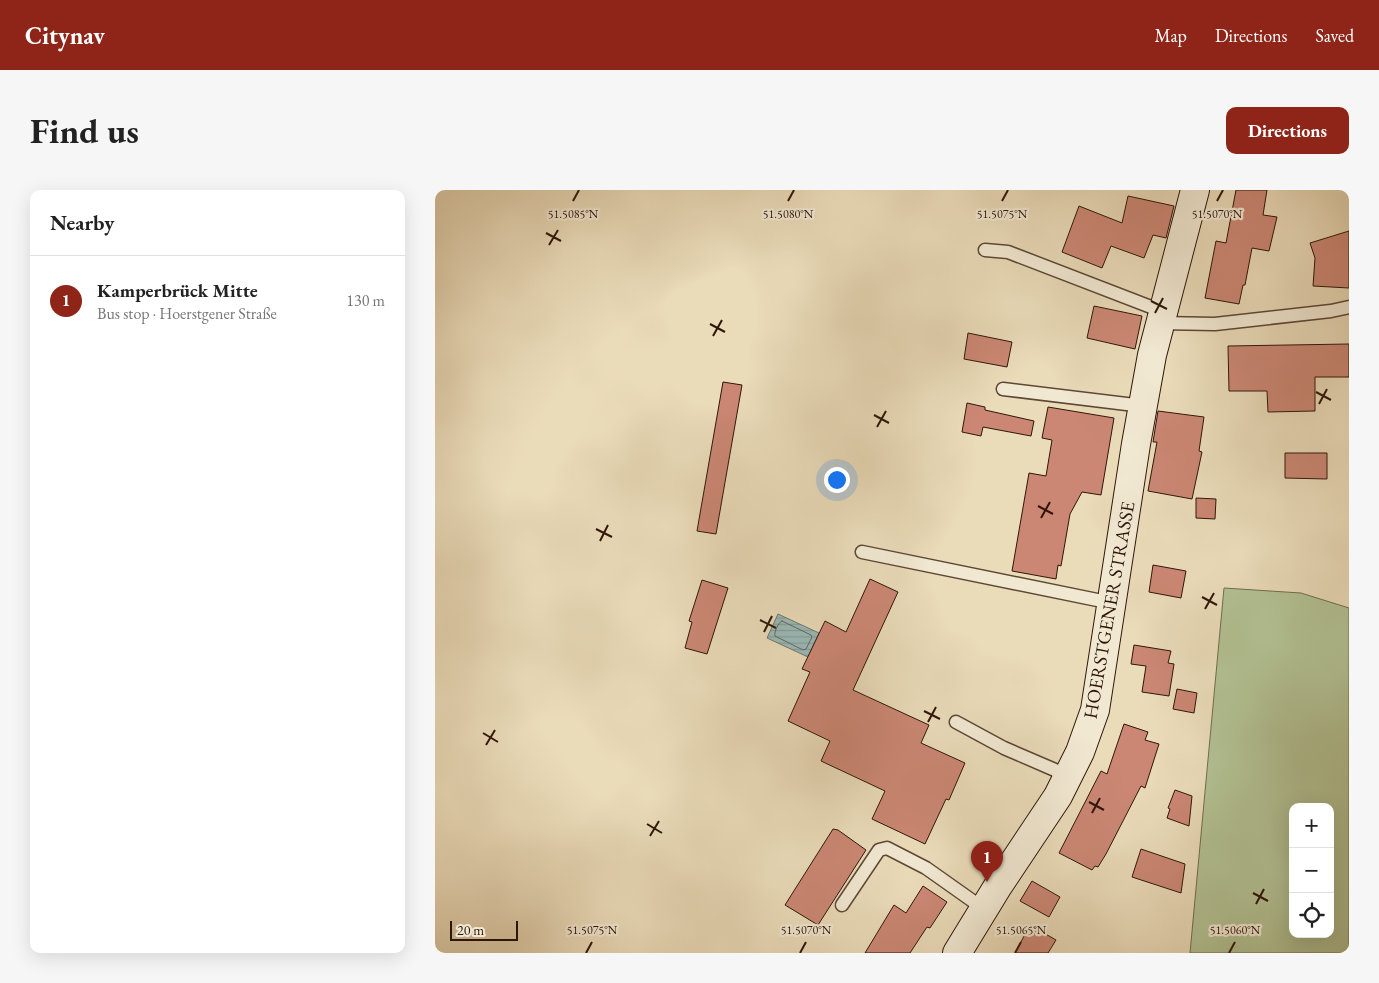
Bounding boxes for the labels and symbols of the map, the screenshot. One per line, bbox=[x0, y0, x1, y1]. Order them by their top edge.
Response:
text: 51.5085°N bbox=[548, 206, 599, 222]
text: 51.5080°N bbox=[763, 206, 814, 222]
text: 51.5075°N bbox=[977, 206, 1028, 222]
text: 51.5070°N bbox=[1192, 206, 1243, 222]
your location bbox=[824, 467, 850, 493]
street label: HOERSTGENER STRASSE bbox=[1078, 499, 1140, 721]
pin: 1 bbox=[971, 841, 1003, 882]
scale bar bbox=[450, 918, 517, 941]
text: 51.5075°N bbox=[567, 922, 618, 938]
text: 51.5070°N bbox=[781, 922, 832, 938]
text: 51.5065°N bbox=[996, 922, 1047, 938]
text: 51.5060°N bbox=[1210, 922, 1261, 938]

